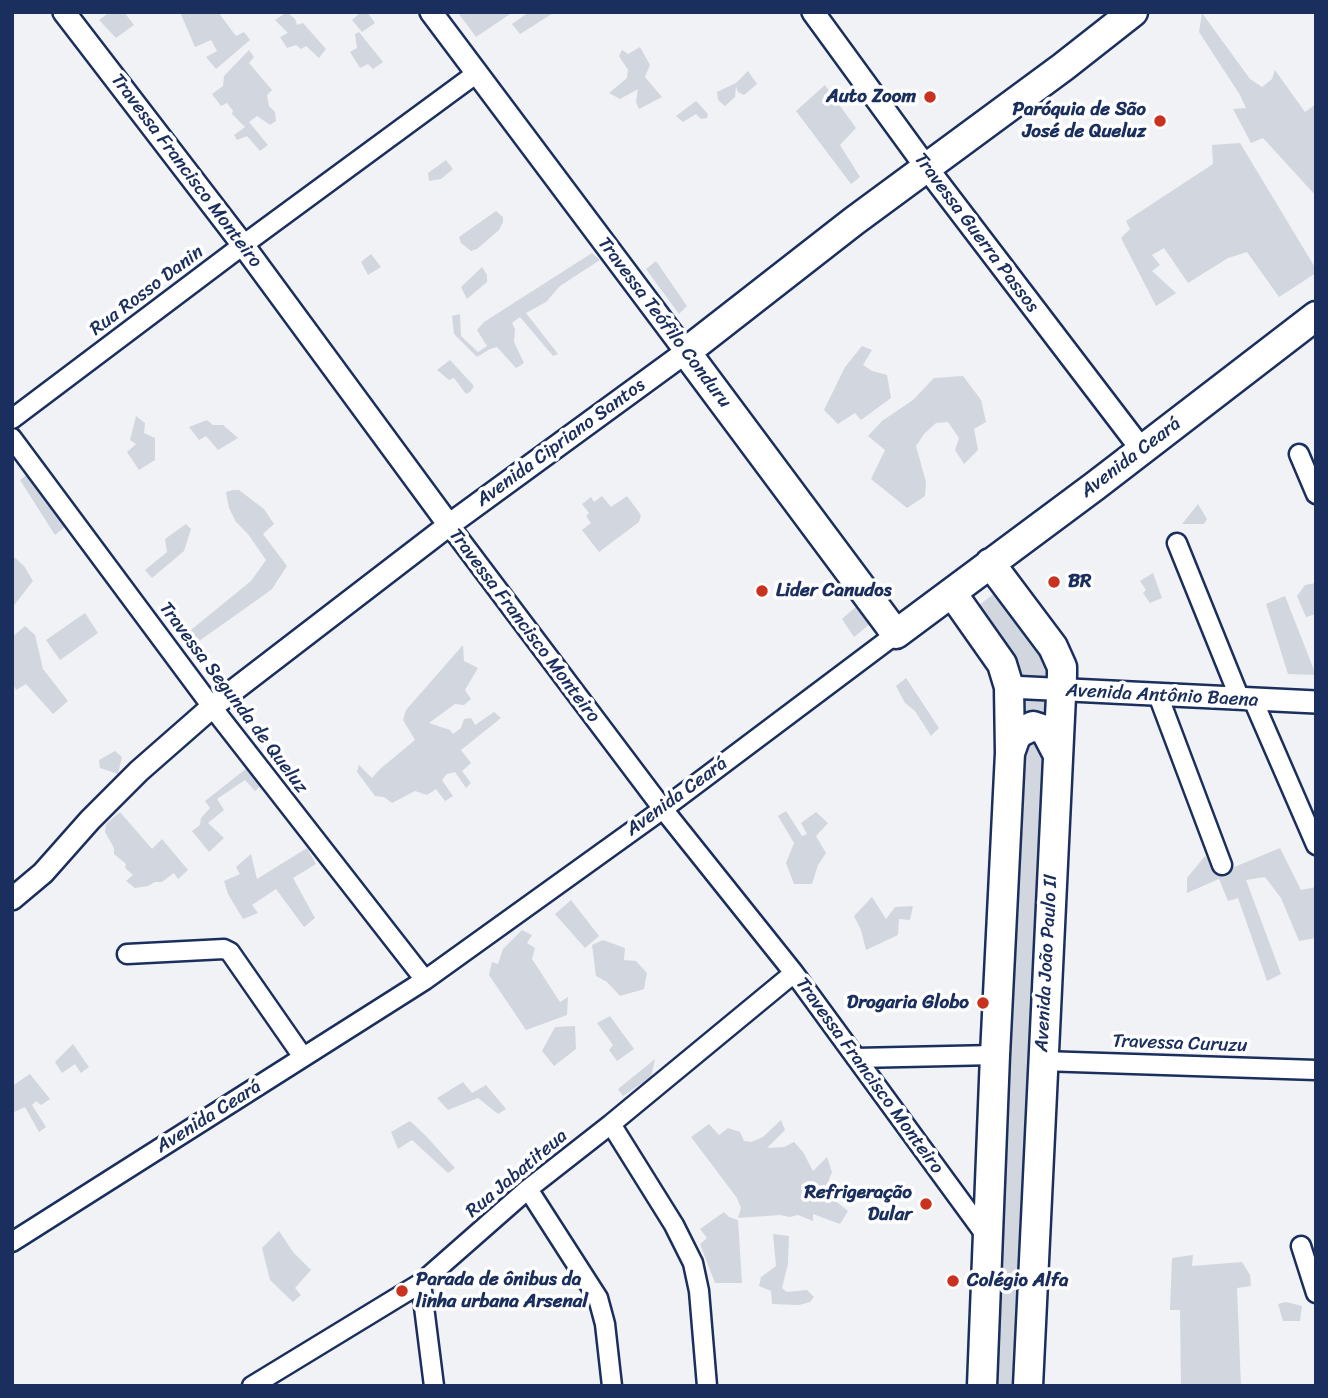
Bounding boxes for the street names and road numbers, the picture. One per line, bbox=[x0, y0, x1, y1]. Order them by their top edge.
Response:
street label: Travessa Francisco Monteiro bbox=[106, 69, 266, 273]
street label: Travessa Guerra Passos bbox=[909, 149, 1043, 317]
street label: Travessa Teófilo Conduru bbox=[592, 233, 736, 413]
street label: Rua Rosso Danin bbox=[86, 241, 208, 341]
street label: Avenida Cipriano Santos bbox=[472, 374, 650, 512]
street label: Avenida Ceará bbox=[1076, 413, 1186, 503]
street label: Travessa Francisco Monteiro bbox=[444, 524, 604, 728]
street label: Travessa Segunda de Queluz bbox=[154, 598, 312, 798]
street label: Avenida Antônio Baena bbox=[1065, 680, 1259, 712]
street label: Avenida Ceará bbox=[622, 753, 732, 841]
street label: Avenida João Paulo II bbox=[1031, 873, 1063, 1053]
street label: Travessa Francisco Monteiro bbox=[790, 973, 948, 1179]
street label: Travessa Curuzu bbox=[1112, 1030, 1248, 1058]
street label: Avenida Ceará bbox=[152, 1076, 266, 1158]
street label: Rua Jabatiteua bbox=[462, 1125, 572, 1223]

